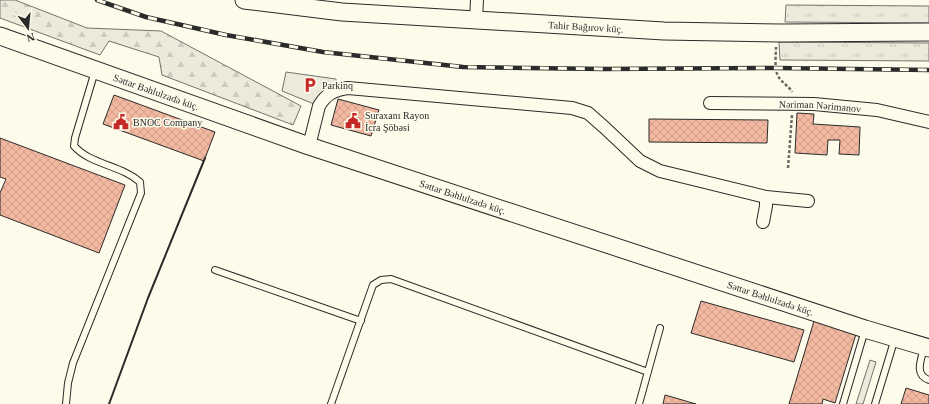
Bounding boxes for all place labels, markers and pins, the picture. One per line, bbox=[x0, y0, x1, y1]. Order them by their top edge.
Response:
parking icon: Parkinq bbox=[301, 76, 319, 94]
place label: Parkinq bbox=[322, 80, 353, 91]
place label: Suraxanı Rayon İcra Şöbəsi bbox=[365, 110, 429, 133]
public building icon: Suraxanı Rayon İcra Şöbəsi bbox=[344, 112, 362, 130]
public building icon: BNOC Company bbox=[112, 113, 130, 131]
place label: BNOC Company bbox=[133, 117, 202, 128]

